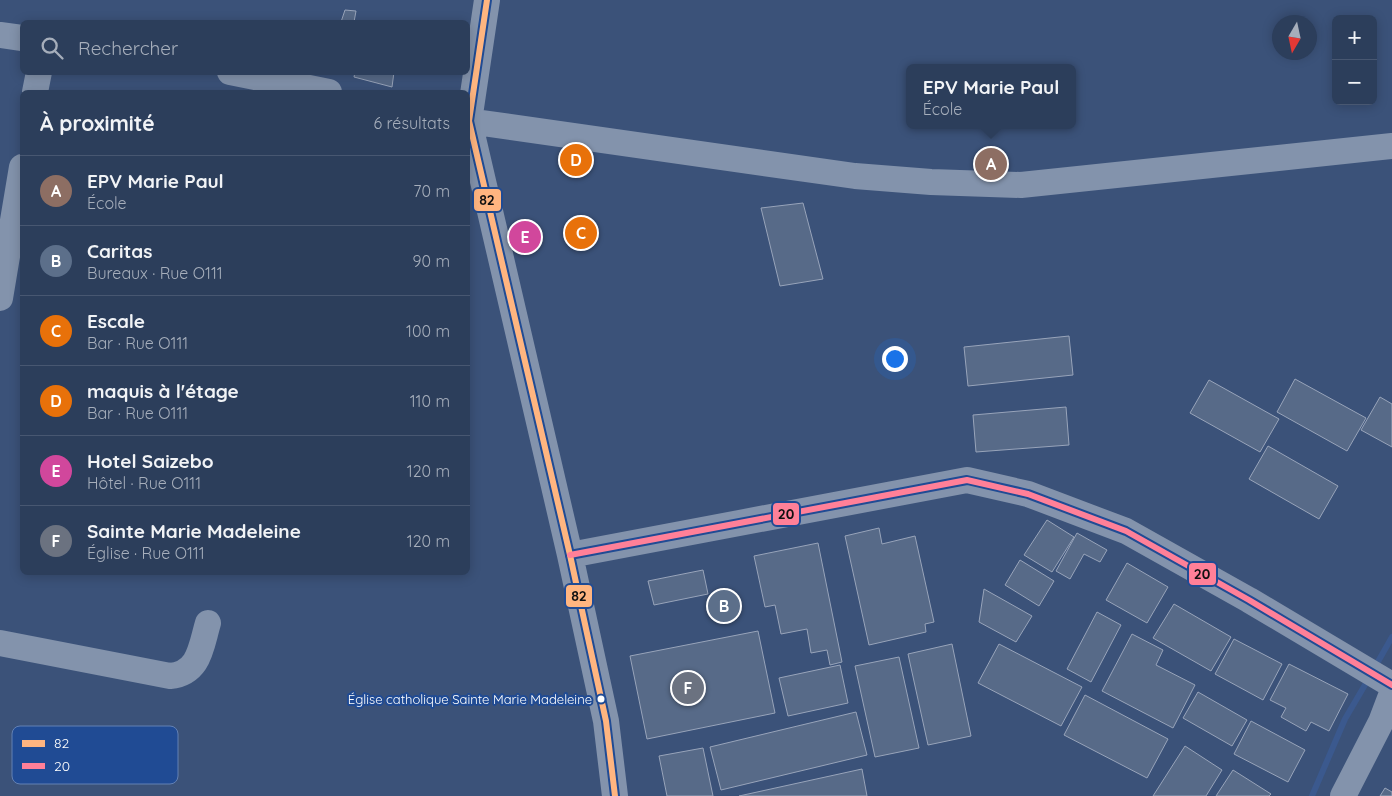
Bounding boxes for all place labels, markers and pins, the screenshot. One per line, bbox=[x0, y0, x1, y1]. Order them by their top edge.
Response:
pin: D bbox=[560, 141, 592, 179]
pin: A bbox=[975, 145, 1007, 183]
pin: C bbox=[565, 214, 597, 252]
pin: E bbox=[509, 218, 541, 256]
pin: B bbox=[708, 587, 740, 625]
pin: F bbox=[672, 669, 704, 707]
place label: Église catholique Sainte Marie Madeleine bbox=[348, 691, 592, 707]
marker: Église catholique Sainte Marie Madeleine bbox=[596, 694, 606, 704]

